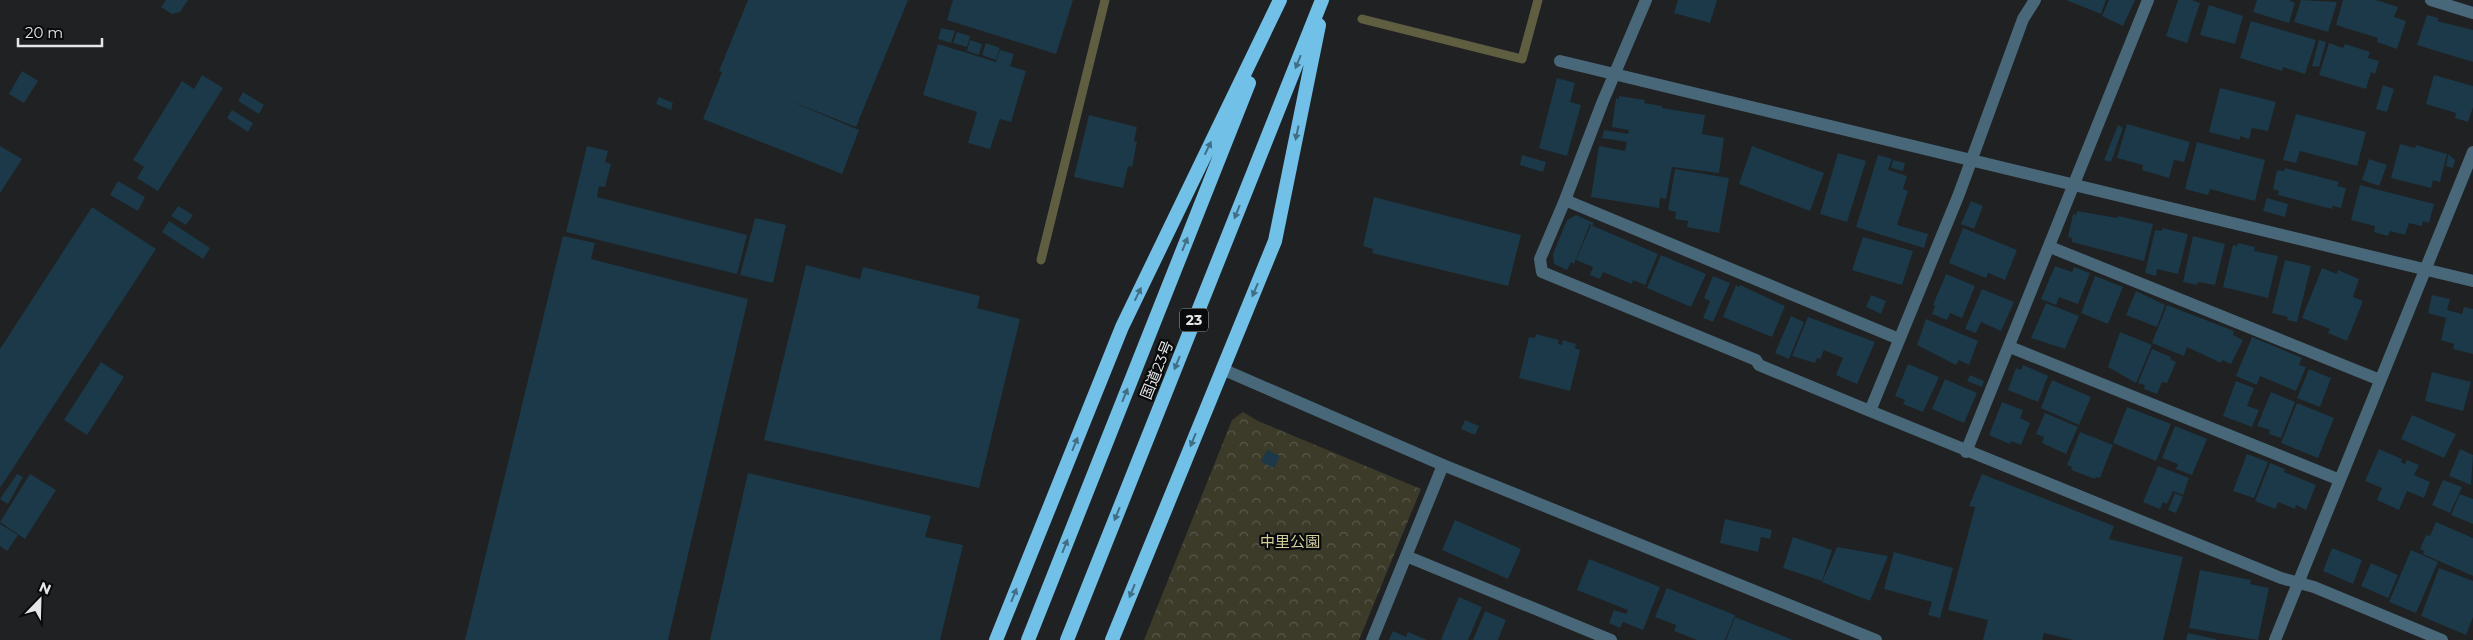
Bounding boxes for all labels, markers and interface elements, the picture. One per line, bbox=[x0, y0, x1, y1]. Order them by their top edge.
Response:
scale bar bbox=[18, 15, 101, 47]
text: 20 m bbox=[25, 23, 63, 42]
one-way arrow bbox=[1293, 54, 1301, 69]
one-way arrow bbox=[1293, 126, 1301, 141]
one-way arrow bbox=[1205, 141, 1213, 155]
one-way arrow bbox=[1233, 205, 1241, 220]
one-way arrow bbox=[1181, 236, 1189, 251]
one-way arrow bbox=[1250, 283, 1258, 297]
one-way arrow bbox=[1134, 287, 1142, 302]
road number: 23 bbox=[1180, 308, 1208, 332]
street label: 国道23号 bbox=[1136, 338, 1177, 402]
one-way arrow bbox=[1173, 356, 1180, 371]
one-way arrow bbox=[1121, 387, 1129, 402]
one-way arrow bbox=[1189, 433, 1197, 448]
one-way arrow bbox=[1071, 437, 1079, 451]
one-way arrow bbox=[1113, 507, 1121, 522]
park label: 中里公園 bbox=[1260, 532, 1320, 551]
one-way arrow bbox=[1061, 538, 1069, 553]
north arrow bbox=[15, 575, 65, 625]
text: N bbox=[36, 578, 54, 599]
one-way arrow bbox=[1128, 583, 1135, 598]
one-way arrow bbox=[1010, 587, 1018, 602]

